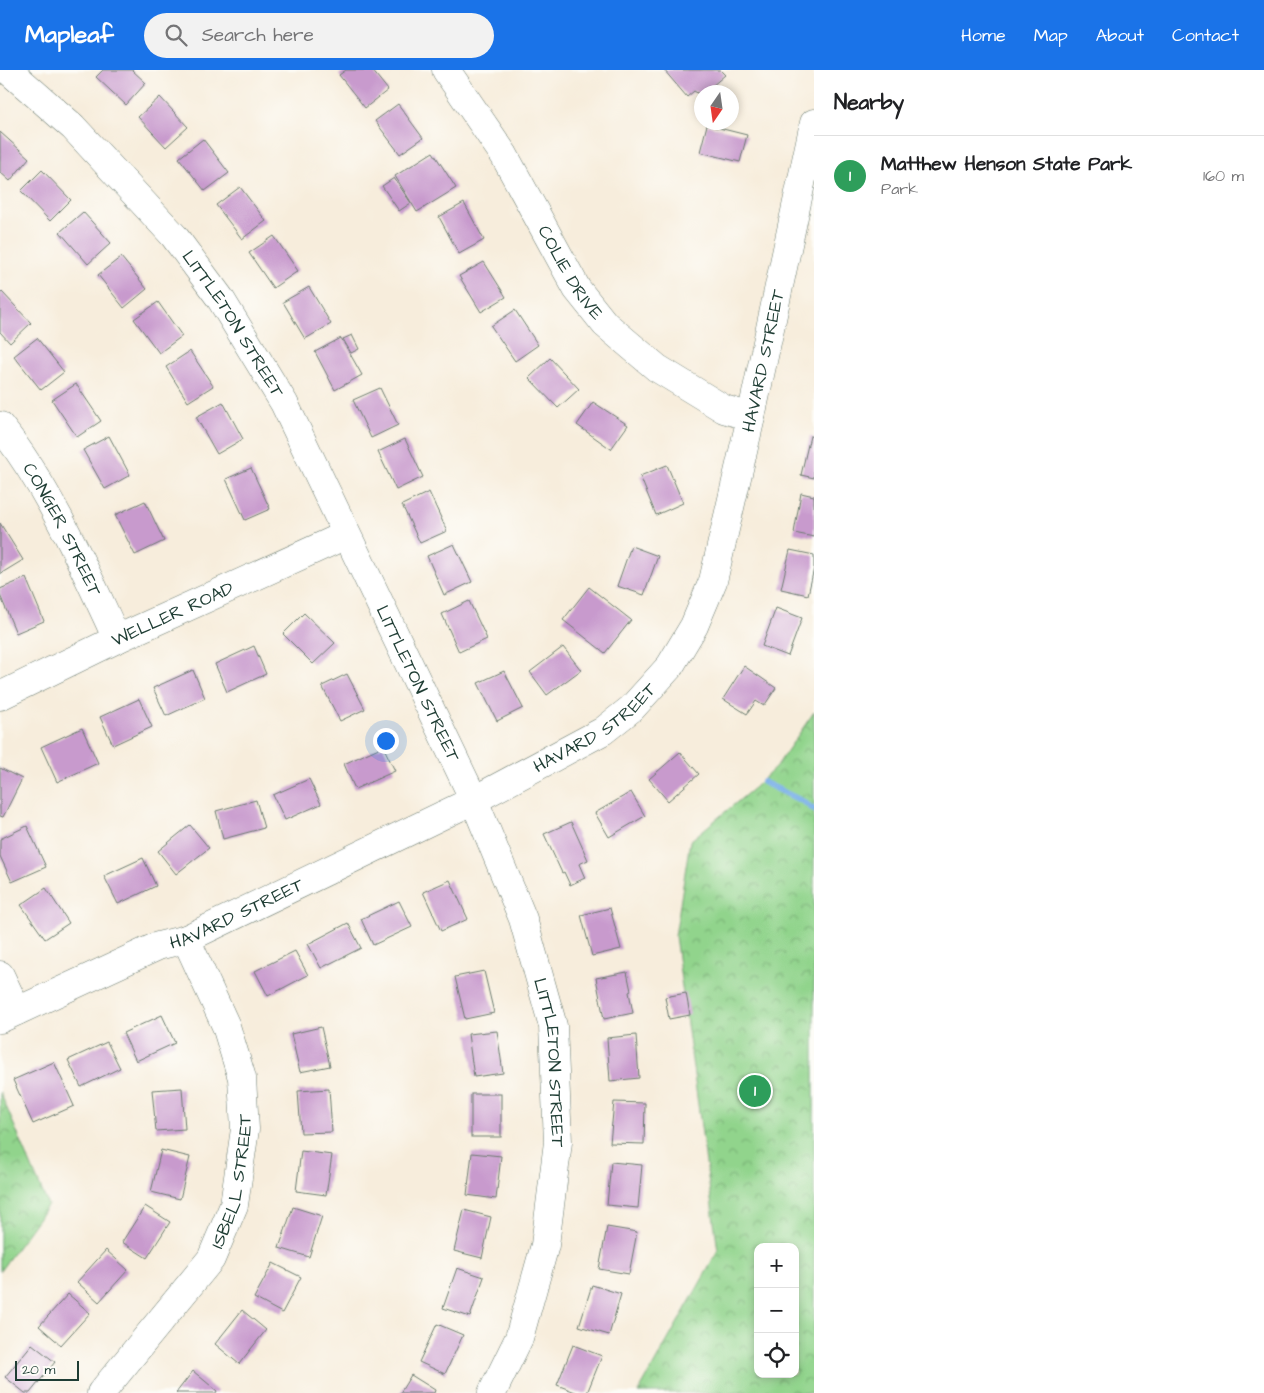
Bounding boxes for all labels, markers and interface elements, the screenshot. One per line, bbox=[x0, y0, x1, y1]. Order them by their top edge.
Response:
search box bbox=[144, 13, 494, 58]
text: Mapleaf bbox=[25, 18, 114, 52]
icon: search bbox=[162, 21, 190, 49]
text: Search here bbox=[202, 22, 314, 49]
text: Home bbox=[961, 23, 1006, 48]
text: Map bbox=[1034, 23, 1068, 48]
text: About bbox=[1096, 23, 1144, 48]
text: Contact bbox=[1172, 23, 1239, 48]
north arrow bbox=[694, 85, 739, 130]
text: Nearby bbox=[834, 88, 904, 117]
text: Matthew Henson State Park bbox=[881, 151, 1132, 178]
text: 1 bbox=[849, 165, 851, 187]
text: 160 m bbox=[1203, 165, 1244, 187]
text: Park bbox=[881, 178, 918, 200]
street label: COLIE DRIVE bbox=[532, 221, 609, 326]
street label: LITTLETON STREET bbox=[176, 245, 290, 403]
street label: HAVARD STREET bbox=[736, 287, 791, 435]
street label: CONGER STREET bbox=[17, 458, 108, 601]
street label: WELLER ROAD bbox=[108, 576, 238, 653]
street label: LITTLETON STREET bbox=[370, 601, 466, 767]
street label: HAVARD STREET bbox=[529, 677, 663, 779]
your location bbox=[373, 728, 399, 754]
street label: HAVARD STREET bbox=[167, 872, 308, 956]
street label: LITTLETON STREET bbox=[527, 975, 570, 1148]
pin: 1 bbox=[739, 1072, 771, 1110]
street label: ISBELL STREET bbox=[205, 1112, 258, 1253]
map controls bbox=[754, 1243, 799, 1378]
button: + bbox=[754, 1243, 799, 1288]
button: − bbox=[754, 1288, 799, 1333]
button: locate bbox=[754, 1333, 799, 1378]
scale bar bbox=[15, 1358, 79, 1381]
text: 20 m bbox=[22, 1360, 55, 1380]

